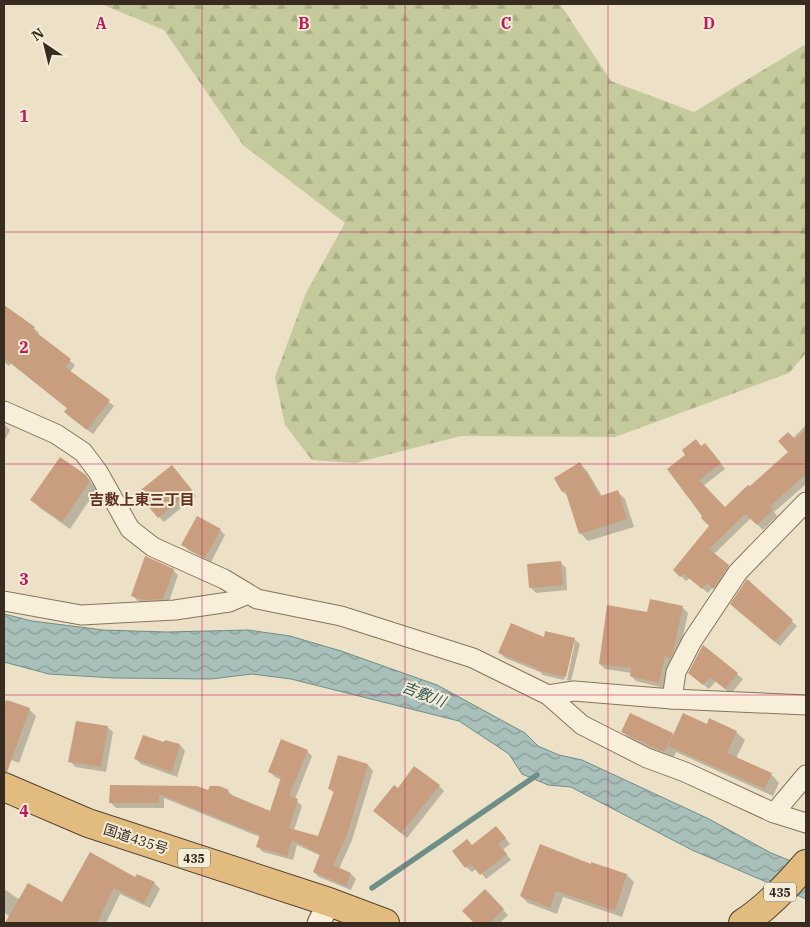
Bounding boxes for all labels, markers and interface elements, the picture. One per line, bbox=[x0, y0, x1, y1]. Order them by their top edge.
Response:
text: A bbox=[95, 13, 107, 33]
text: B bbox=[298, 13, 310, 33]
text: C bbox=[501, 13, 511, 33]
text: D bbox=[703, 13, 715, 33]
north arrow bbox=[20, 20, 70, 70]
text: N bbox=[28, 24, 47, 45]
text: 1 bbox=[19, 106, 29, 126]
text: 2 bbox=[19, 337, 29, 357]
district label: 吉敷上東三丁目 bbox=[89, 490, 195, 509]
text: 3 bbox=[19, 569, 29, 589]
water label: 吉敷川 bbox=[400, 677, 450, 712]
text: 4 bbox=[19, 801, 29, 821]
street label: 国道435号 bbox=[101, 820, 171, 858]
road number: 435 bbox=[178, 848, 210, 868]
road number: 435 bbox=[764, 882, 796, 902]

